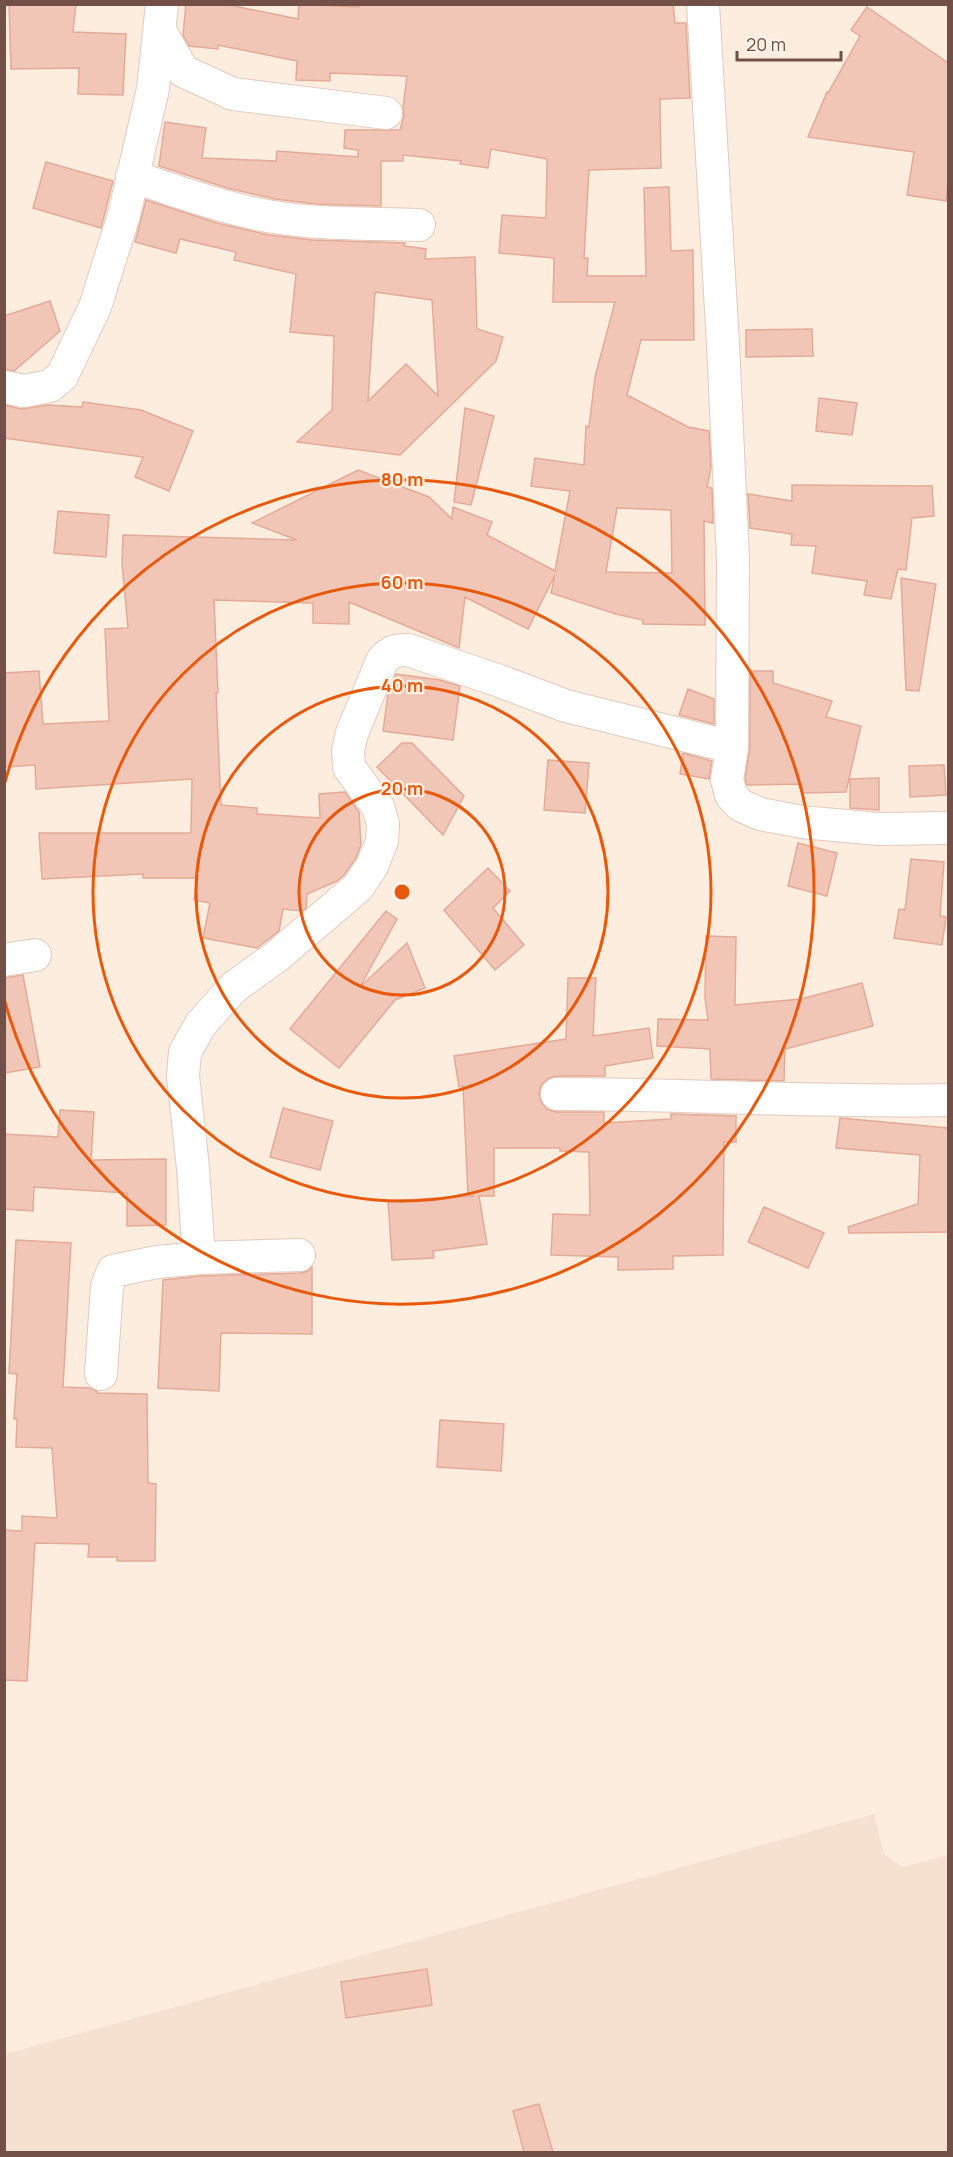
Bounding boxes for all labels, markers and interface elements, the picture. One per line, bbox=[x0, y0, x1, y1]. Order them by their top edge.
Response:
scale bar bbox=[737, 24, 840, 62]
text: 20 m bbox=[746, 32, 786, 56]
text: 80 m bbox=[381, 467, 423, 491]
text: 60 m bbox=[381, 570, 423, 594]
text: 40 m bbox=[381, 673, 423, 697]
text: 20 m bbox=[381, 776, 423, 800]
centre of rings bbox=[392, 882, 412, 902]

